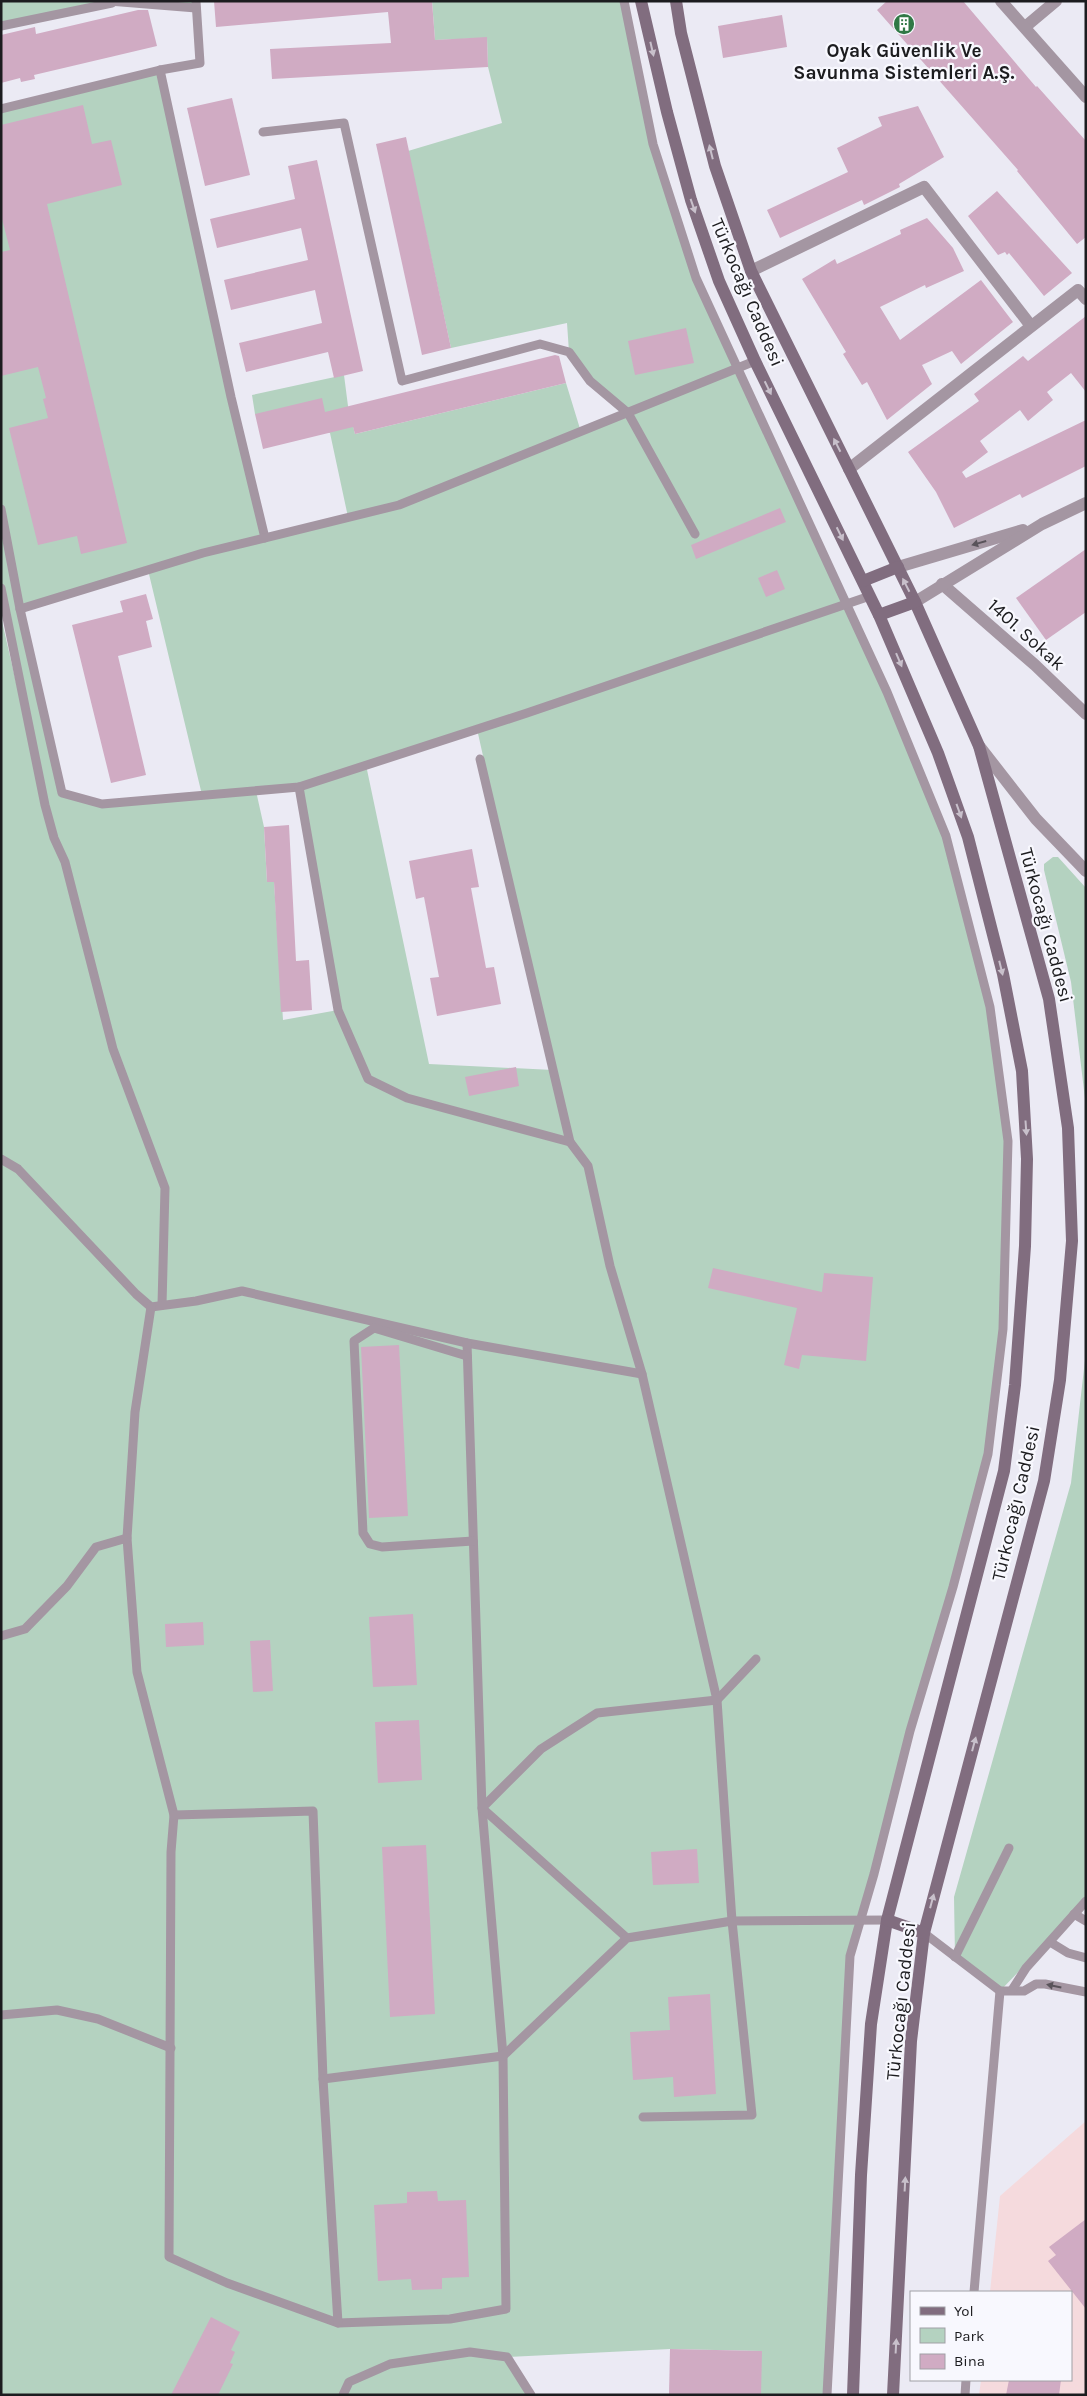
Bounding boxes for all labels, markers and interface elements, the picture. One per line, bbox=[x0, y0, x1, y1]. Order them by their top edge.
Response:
building icon: Oyak Güvenlik Ve Savunma Sistemleri A.Ş. bbox=[892, 12, 916, 36]
place label: Oyak Güvenlik Ve Savunma Sistemleri A.Ş. bbox=[793, 40, 1015, 84]
one-way arrow bbox=[648, 41, 656, 56]
one-way arrow bbox=[707, 144, 715, 159]
one-way arrow bbox=[689, 199, 697, 214]
street label: Türkocağı Caddesi bbox=[706, 215, 788, 370]
one-way arrow bbox=[765, 381, 773, 395]
one-way arrow bbox=[833, 438, 841, 452]
one-way arrow bbox=[836, 527, 844, 541]
one-way arrow bbox=[971, 539, 986, 547]
one-way arrow bbox=[902, 577, 911, 592]
street label: 1401. Sokak bbox=[983, 594, 1070, 675]
one-way arrow bbox=[895, 653, 903, 667]
one-way arrow bbox=[955, 804, 963, 819]
street label: Türkocağı Caddesi bbox=[1015, 846, 1077, 1005]
one-way arrow bbox=[997, 960, 1005, 975]
one-way arrow bbox=[1022, 1120, 1030, 1136]
street label: Türkocağı Caddesi bbox=[987, 1423, 1045, 1583]
one-way arrow bbox=[970, 1736, 978, 1751]
one-way arrow bbox=[929, 1893, 937, 1908]
street label: Türkocağı Caddesi bbox=[882, 1921, 920, 2081]
one-way arrow bbox=[1047, 1982, 1062, 1990]
one-way arrow bbox=[901, 2176, 909, 2192]
legend bbox=[910, 2291, 1072, 2381]
text: Yol bbox=[954, 2302, 974, 2320]
text: Park bbox=[954, 2327, 984, 2345]
one-way arrow bbox=[892, 2338, 900, 2354]
text: Bina bbox=[954, 2352, 985, 2370]

